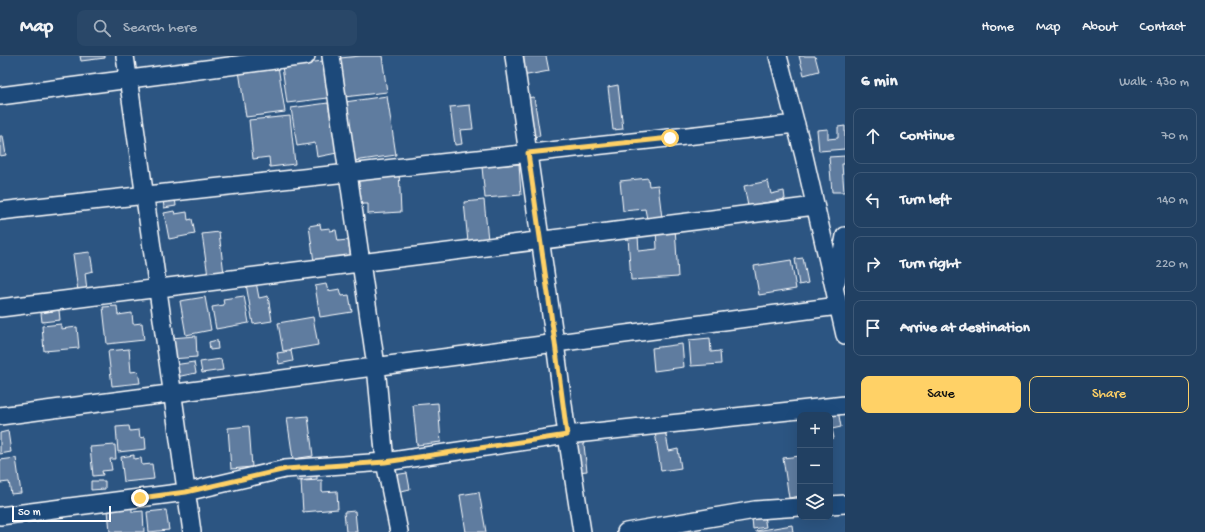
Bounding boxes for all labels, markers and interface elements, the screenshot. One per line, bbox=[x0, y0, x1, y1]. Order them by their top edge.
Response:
search box bbox=[77, 10, 357, 46]
text: Map bbox=[20, 16, 53, 39]
icon: search bbox=[91, 17, 113, 39]
text: Search here bbox=[123, 19, 197, 37]
text: Home bbox=[982, 19, 1014, 36]
text: Map bbox=[1036, 19, 1060, 36]
text: About bbox=[1082, 19, 1118, 36]
text: Contact bbox=[1140, 19, 1185, 36]
text: 6 min bbox=[861, 72, 897, 92]
text: Walk · 430 m bbox=[1119, 75, 1189, 90]
icon: ahead bbox=[862, 125, 884, 147]
text: Continue bbox=[900, 127, 954, 145]
route start bbox=[661, 129, 679, 147]
text: 70 m bbox=[1162, 129, 1188, 144]
icon: left bbox=[862, 189, 884, 211]
text: Turn left bbox=[900, 191, 951, 209]
text: 140 m bbox=[1157, 193, 1188, 208]
icon: right bbox=[862, 253, 884, 275]
text: Turn right bbox=[900, 255, 960, 273]
text: 220 m bbox=[1156, 257, 1188, 272]
icon: arrive bbox=[862, 317, 884, 339]
text: Arrive at destination bbox=[900, 319, 1030, 337]
button: Save bbox=[861, 376, 1021, 413]
button: Share bbox=[1029, 376, 1189, 413]
map controls bbox=[797, 412, 833, 520]
button: + bbox=[797, 412, 833, 448]
button: − bbox=[797, 448, 833, 484]
button: layers bbox=[797, 484, 833, 520]
route end bbox=[131, 489, 149, 507]
scale bar bbox=[12, 504, 111, 523]
text: 50 m bbox=[18, 507, 40, 519]

